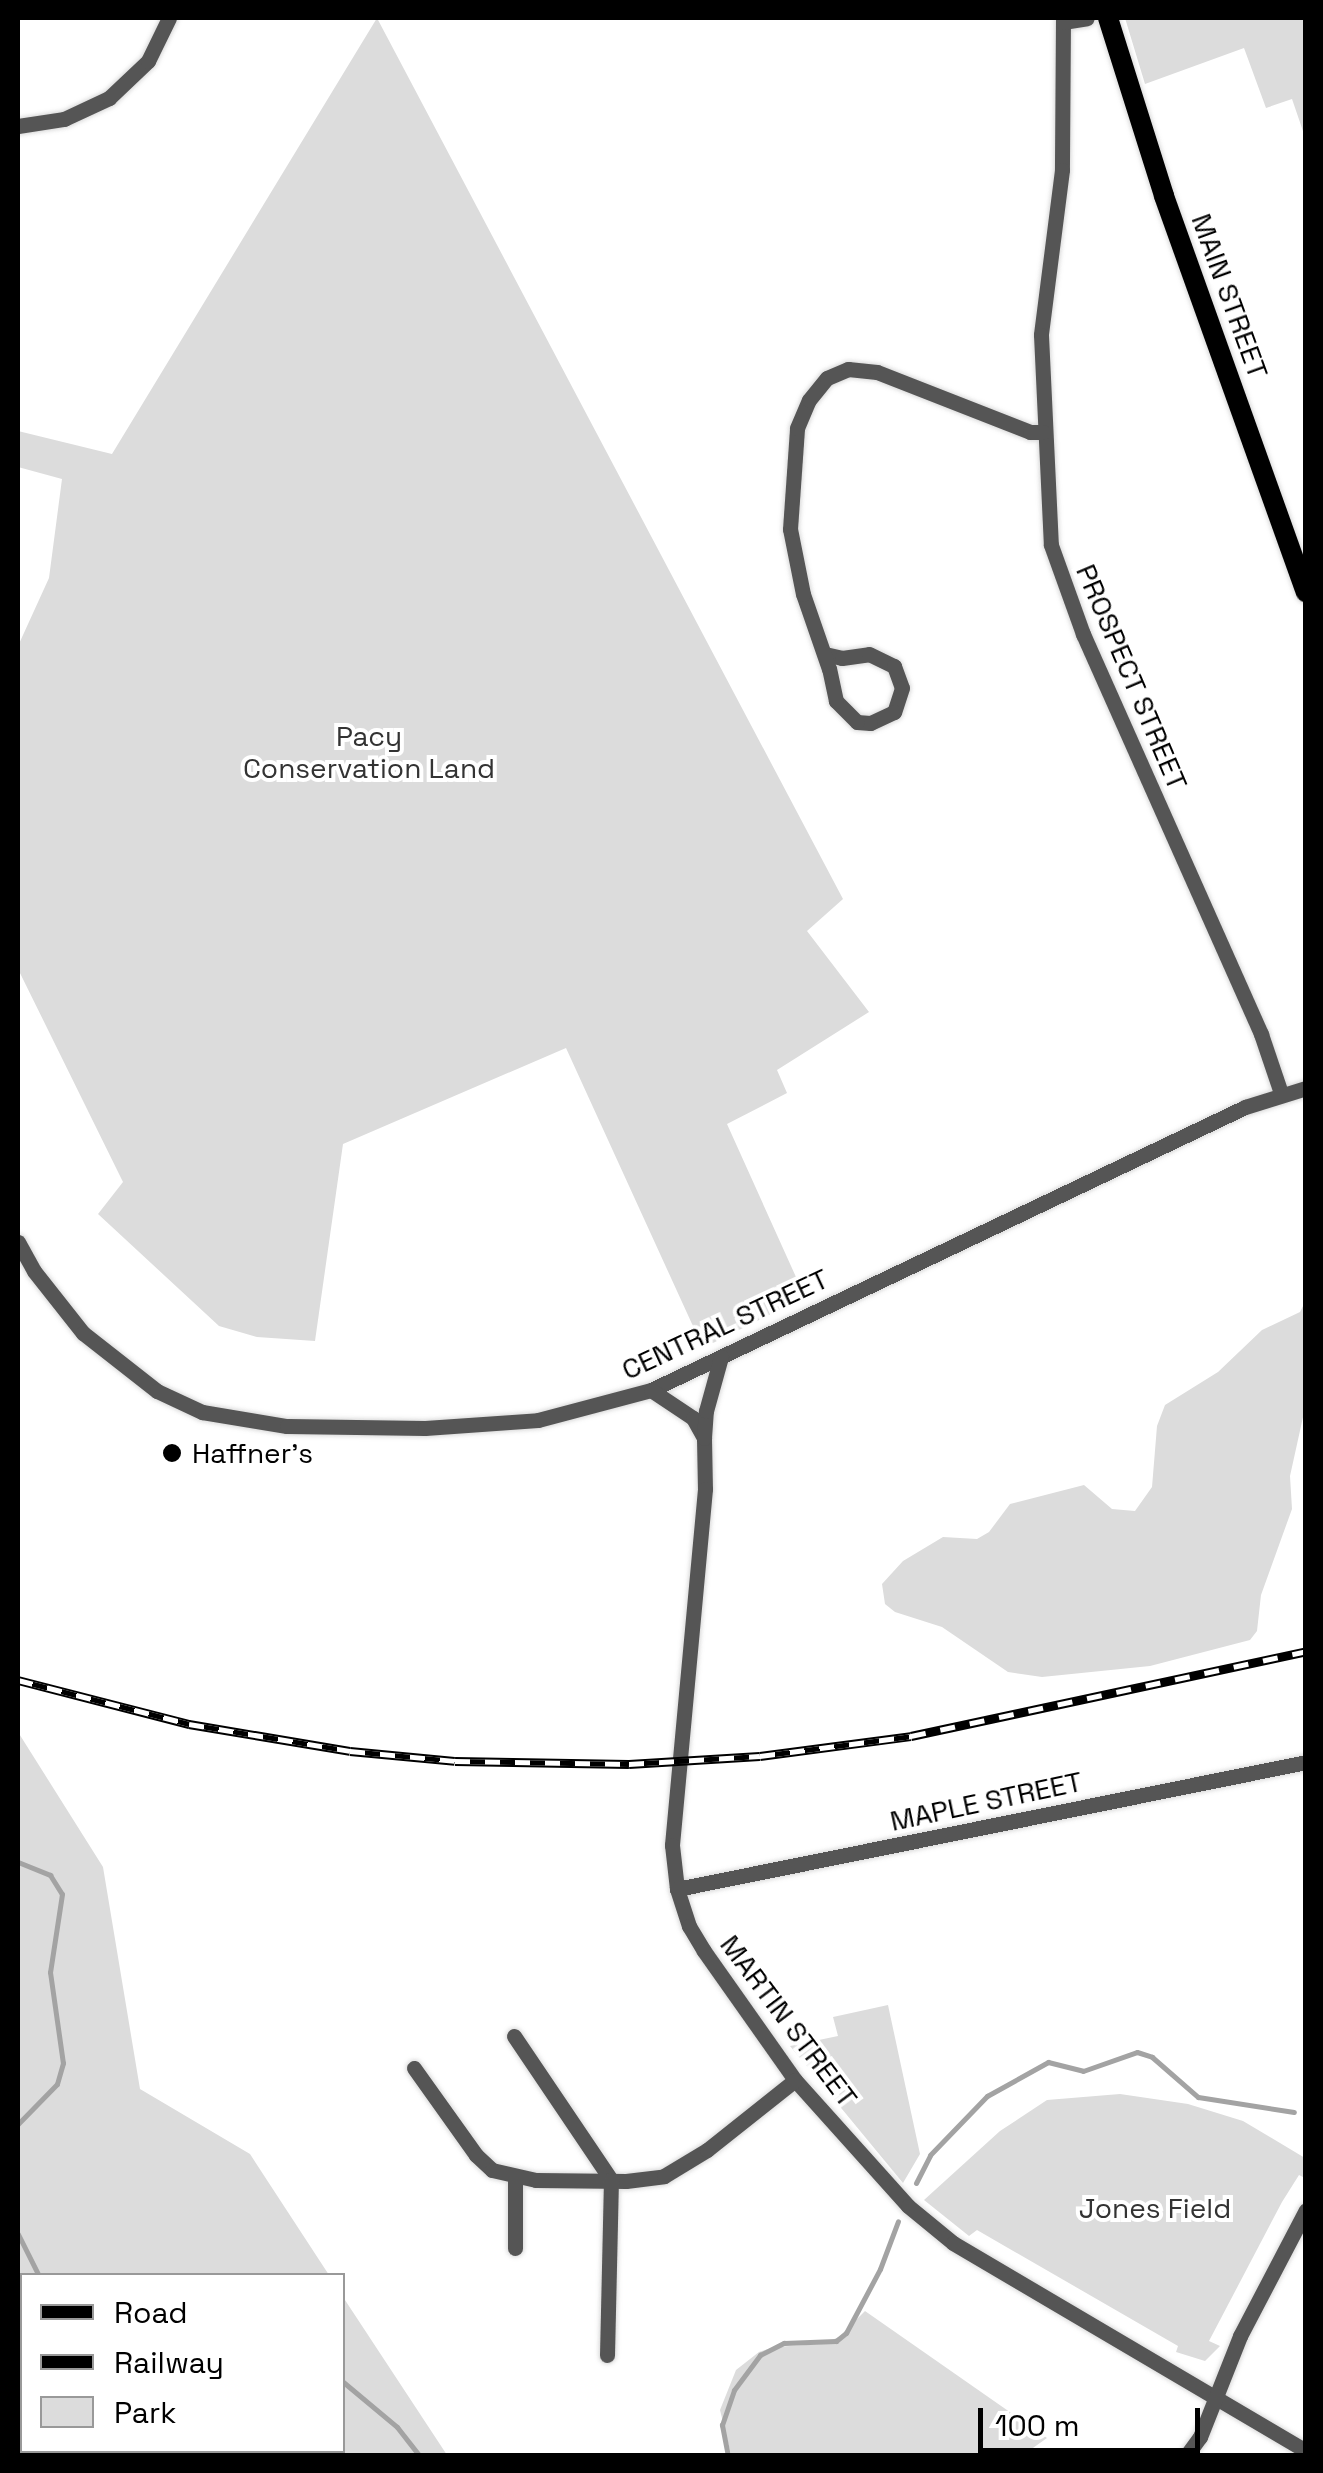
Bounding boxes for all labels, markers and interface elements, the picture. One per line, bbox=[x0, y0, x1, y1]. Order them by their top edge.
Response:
street label: MAIN STREET bbox=[1185, 209, 1275, 383]
street label: PROSPECT STREET bbox=[1069, 559, 1195, 795]
park label: Pacy Conservation Land bbox=[243, 719, 495, 785]
street label: CENTRAL STREET bbox=[616, 1261, 834, 1387]
place label: Haffner's bbox=[192, 1436, 313, 1470]
marker: Haffner's bbox=[161, 1442, 183, 1464]
street label: MAPLE STREET bbox=[887, 1764, 1085, 1838]
street label: MARTIN STREET bbox=[713, 1928, 865, 2114]
park label: Jones Field bbox=[1079, 2191, 1231, 2225]
legend bbox=[20, 2273, 345, 2453]
text: Road bbox=[114, 2293, 188, 2332]
text: Railway bbox=[114, 2343, 224, 2382]
scale bar bbox=[983, 2388, 1206, 2450]
text: Park bbox=[114, 2393, 176, 2432]
text: 100 m bbox=[995, 2406, 1080, 2445]

